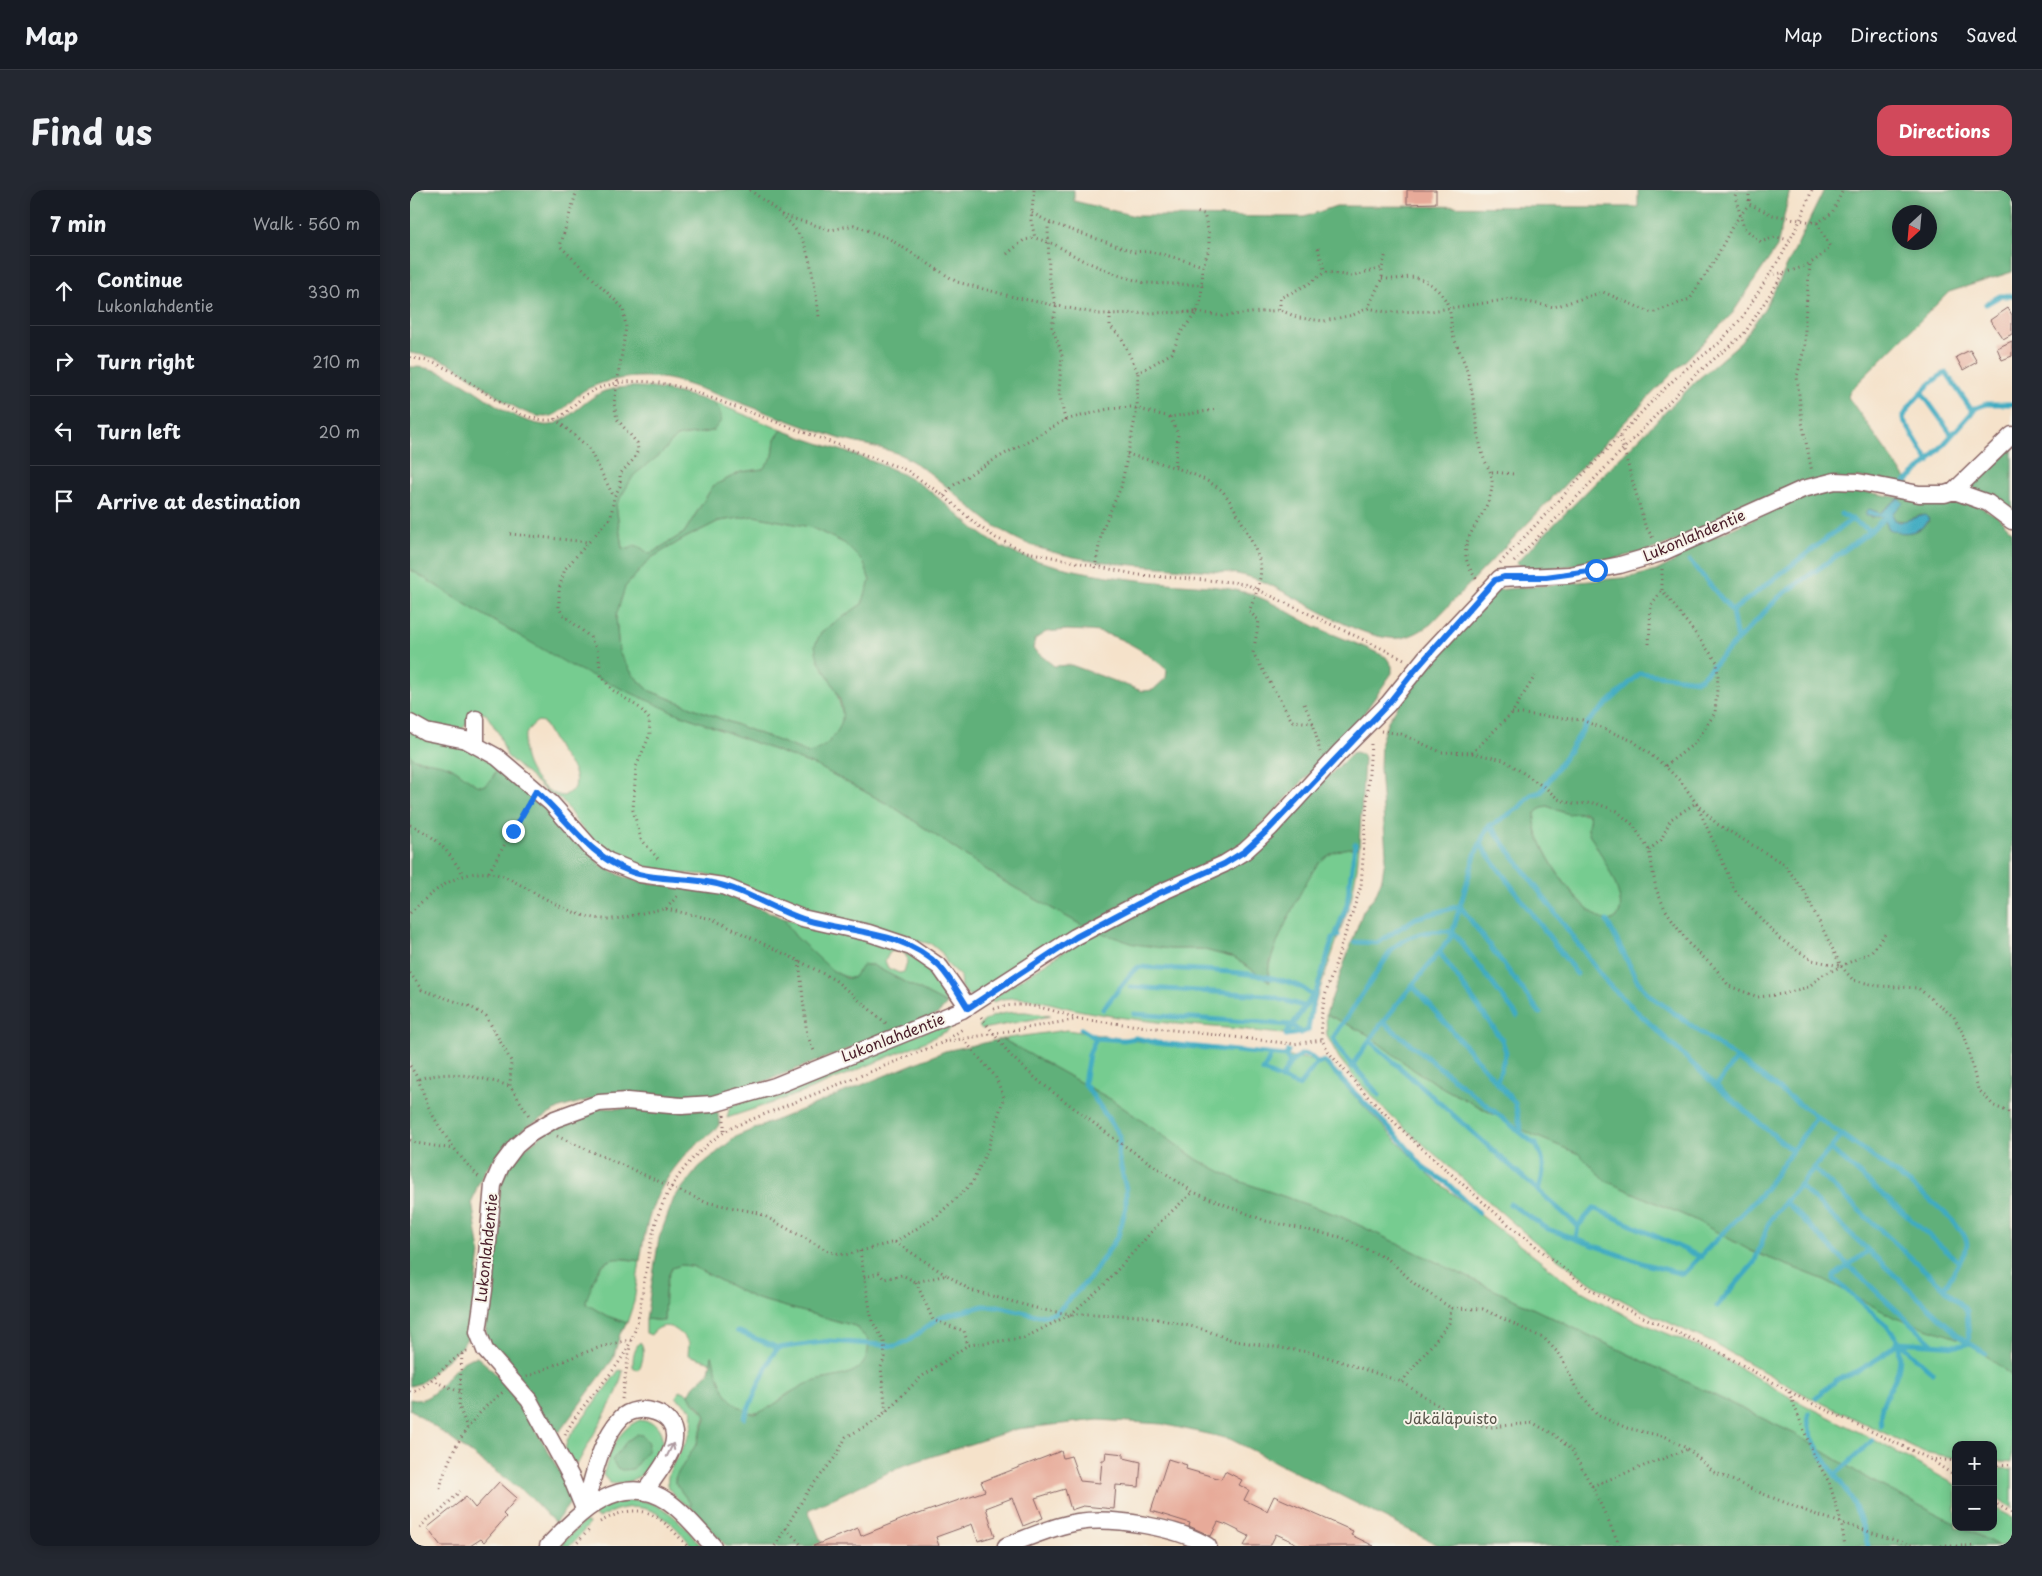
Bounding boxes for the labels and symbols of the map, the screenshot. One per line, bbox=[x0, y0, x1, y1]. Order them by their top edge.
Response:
north arrow bbox=[1892, 205, 1937, 250]
street label: Lukonlahdentie bbox=[1639, 503, 1748, 567]
route start bbox=[1585, 559, 1608, 582]
route end bbox=[502, 820, 525, 843]
street label: Lukonlahdentie bbox=[837, 1006, 948, 1067]
street label: Lukonlahdentie bbox=[468, 1192, 503, 1303]
park label: Jäkäläpuisto bbox=[1405, 1406, 1497, 1429]
one-way arrow bbox=[666, 1443, 675, 1458]

